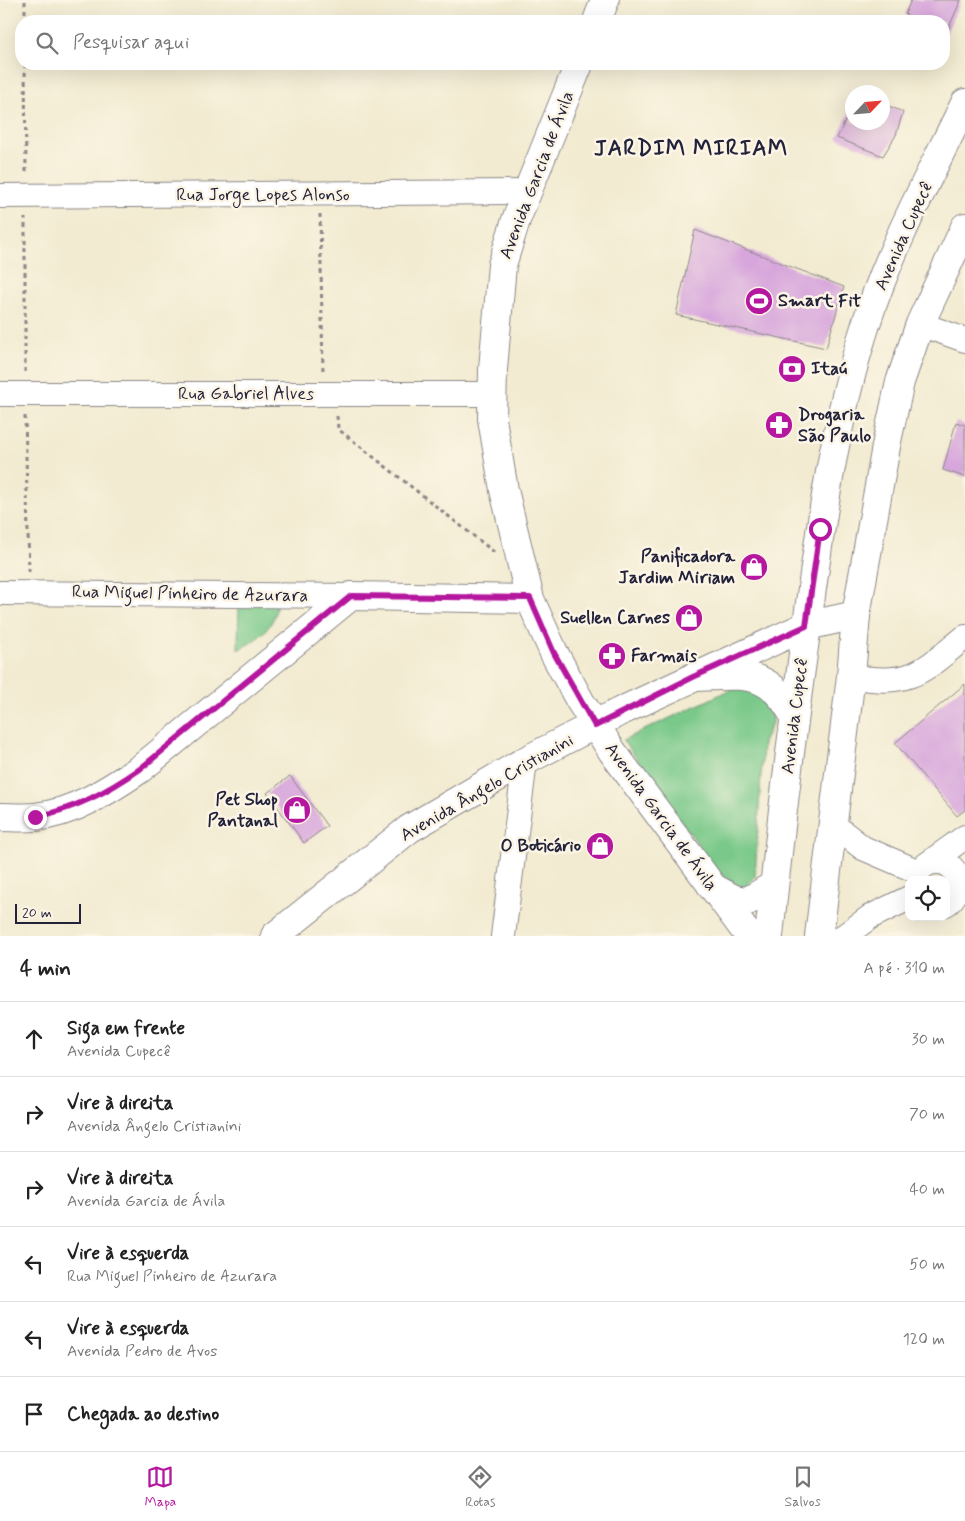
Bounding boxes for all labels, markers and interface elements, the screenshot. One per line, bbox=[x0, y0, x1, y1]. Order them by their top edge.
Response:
search box bbox=[15, 15, 950, 70]
icon: search bbox=[33, 29, 61, 57]
text: Pesquisar aqui bbox=[73, 30, 189, 55]
north arrow bbox=[845, 85, 890, 130]
street label: Avenida Garcia de Ávila bbox=[494, 88, 580, 262]
district label: JARDIM MIRIAM bbox=[594, 135, 788, 163]
street label: Avenida Cupecê bbox=[869, 178, 939, 294]
street label: Rua Jorge Lopes Alonso bbox=[176, 183, 350, 208]
sports icon: Smart Fit bbox=[744, 286, 774, 316]
place label: Smart Fit bbox=[778, 289, 861, 313]
bank icon: Itaú bbox=[777, 354, 807, 384]
place label: Itaú bbox=[811, 357, 847, 381]
street label: Rua Gabriel Alves bbox=[178, 382, 314, 406]
place label: Drogaria São Paulo bbox=[798, 403, 872, 448]
pharmacy icon: Drogaria São Paulo bbox=[764, 410, 794, 440]
route start bbox=[809, 518, 832, 541]
place label: Panificadora Jardim Miriam bbox=[619, 545, 736, 590]
shop icon: Panificadora Jardim Miriam bbox=[739, 552, 769, 582]
street label: Rua Miguel Pinheiro de Azurara bbox=[72, 580, 308, 610]
shop icon: Suellen Carnes bbox=[674, 603, 704, 633]
place label: Suellen Carnes bbox=[560, 606, 670, 630]
pharmacy icon: Farmais bbox=[597, 641, 627, 671]
place label: Farmais bbox=[631, 644, 697, 668]
street label: Avenida Cupecê bbox=[776, 657, 814, 775]
street label: Avenida Ângelo Cristianini bbox=[396, 729, 579, 849]
street label: Avenida Garcia de Ávila bbox=[599, 738, 723, 896]
place label: Pet Shop Pantanal bbox=[208, 788, 279, 833]
shop icon: Pet Shop Pantanal bbox=[282, 795, 312, 825]
route end bbox=[24, 806, 47, 829]
shop icon: O Boticário bbox=[585, 831, 615, 861]
place label: O Boticário bbox=[501, 834, 581, 858]
map controls bbox=[905, 876, 950, 921]
button: locate bbox=[905, 876, 950, 921]
scale bar bbox=[15, 901, 81, 924]
text: 20 m bbox=[22, 904, 52, 922]
text: 4 min bbox=[20, 955, 71, 983]
text: A pé · 310 m bbox=[864, 958, 945, 979]
text: Siga em frente bbox=[67, 1016, 185, 1041]
icon: ahead bbox=[20, 1025, 48, 1053]
text: 30 m bbox=[912, 1029, 945, 1050]
text: Avenida Cupecê bbox=[67, 1041, 171, 1062]
text: Vire à direita bbox=[67, 1091, 173, 1116]
icon: right bbox=[20, 1100, 48, 1128]
text: 70 m bbox=[909, 1104, 945, 1125]
text: Avenida Ângelo Cristianini bbox=[67, 1116, 241, 1137]
text: Vire à direita bbox=[67, 1166, 173, 1191]
icon: right bbox=[20, 1175, 48, 1203]
text: 40 m bbox=[909, 1179, 945, 1200]
text: Avenida Garcia de Ávila bbox=[67, 1191, 225, 1212]
text: Vire à esquerda bbox=[67, 1241, 189, 1266]
icon: left bbox=[20, 1250, 48, 1278]
text: 50 m bbox=[909, 1254, 945, 1275]
text: Rua Miguel Pinheiro de Azurara bbox=[67, 1266, 277, 1287]
text: Vire à esquerda bbox=[67, 1316, 189, 1341]
icon: left bbox=[20, 1325, 48, 1353]
text: 120 m bbox=[903, 1329, 945, 1350]
text: Avenida Pedro de Avos bbox=[67, 1341, 217, 1362]
icon: arrive bbox=[20, 1400, 48, 1428]
text: Chegada ao destino bbox=[67, 1402, 219, 1427]
tab: Mapa bbox=[144, 1463, 176, 1511]
tab: Rotas bbox=[465, 1463, 496, 1511]
tab: Salvos bbox=[784, 1463, 821, 1511]

